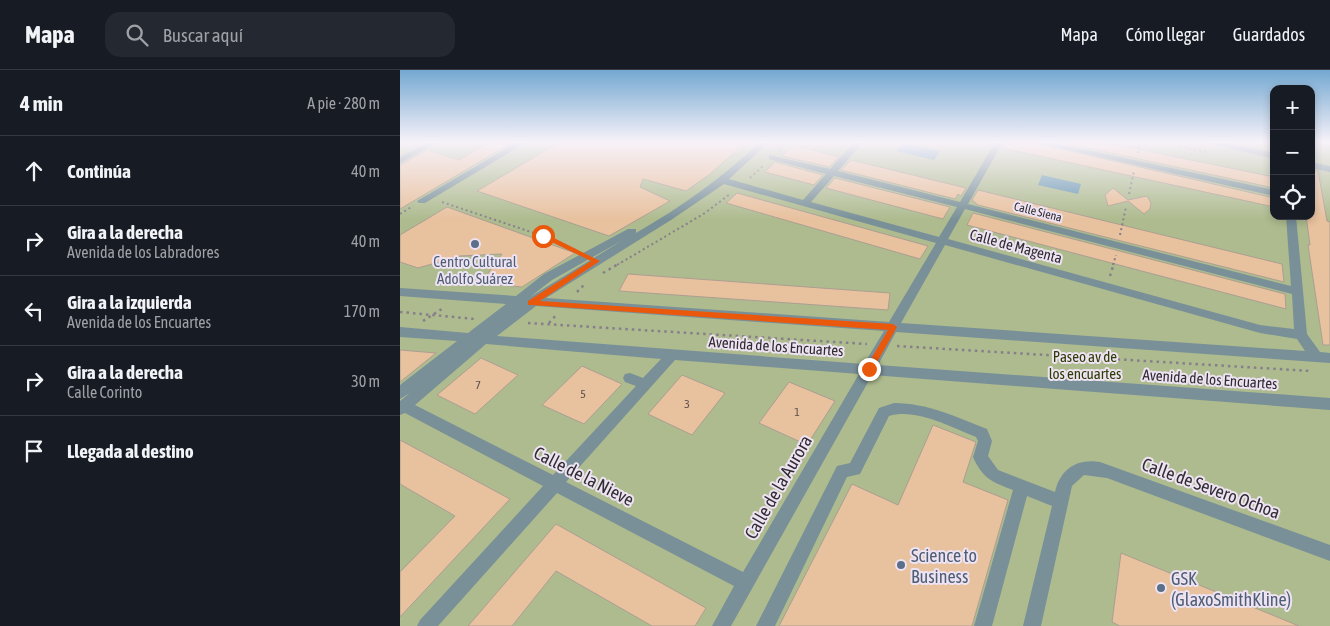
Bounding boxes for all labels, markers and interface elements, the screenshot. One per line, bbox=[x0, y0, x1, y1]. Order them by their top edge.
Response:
search box bbox=[105, 12, 455, 57]
text: Mapa bbox=[25, 21, 75, 48]
icon: search bbox=[123, 21, 151, 49]
text: Buscar aquí bbox=[163, 24, 243, 46]
text: Mapa bbox=[1060, 24, 1098, 45]
text: Cómo llegar bbox=[1126, 24, 1205, 45]
text: Guardados bbox=[1233, 24, 1305, 45]
map controls bbox=[1270, 85, 1315, 220]
button: + bbox=[1270, 85, 1315, 130]
text: 4 min bbox=[20, 91, 63, 115]
text: A pie · 280 m bbox=[307, 94, 380, 112]
button: − bbox=[1270, 130, 1315, 175]
icon: ahead bbox=[20, 157, 48, 185]
text: Continúa bbox=[67, 160, 131, 182]
text: 40 m bbox=[351, 162, 380, 180]
button: locate bbox=[1270, 175, 1315, 220]
street label: Calle Siena bbox=[1013, 199, 1063, 225]
text: Gira a la derecha bbox=[67, 221, 183, 243]
route start bbox=[532, 225, 555, 248]
street label: Calle de Magenta bbox=[968, 226, 1064, 267]
icon: right bbox=[20, 227, 48, 255]
text: 40 m bbox=[351, 232, 380, 250]
marker: Centro Cultural Adolfo Suárez bbox=[469, 238, 481, 250]
text: Avenida de los Labradores bbox=[67, 243, 219, 261]
place label: Centro Cultural Adolfo Suárez bbox=[433, 253, 517, 287]
text: Gira a la izquierda bbox=[67, 291, 192, 313]
icon: left bbox=[20, 297, 48, 325]
text: 170 m bbox=[344, 302, 380, 320]
text: Avenida de los Encuartes bbox=[67, 313, 211, 331]
street label: Avenida de los Encuartes bbox=[708, 333, 844, 359]
park label: Paseo av de los encuartes bbox=[1049, 348, 1121, 382]
route end bbox=[858, 358, 881, 381]
text: Gira a la derecha bbox=[67, 361, 183, 383]
street label: Avenida de los Encuartes bbox=[1142, 366, 1278, 392]
icon: right bbox=[20, 367, 48, 395]
text: 30 m bbox=[351, 372, 380, 390]
house number: 7 bbox=[475, 378, 481, 392]
text: Calle Corinto bbox=[67, 383, 142, 401]
house number: 5 bbox=[580, 387, 586, 401]
house number: 3 bbox=[684, 397, 690, 411]
house number: 1 bbox=[794, 405, 800, 419]
street label: Calle de la Aurora bbox=[740, 432, 816, 542]
icon: arrive bbox=[20, 437, 48, 465]
text: Llegada al destino bbox=[67, 440, 194, 462]
street label: Calle de la Nieve bbox=[530, 442, 638, 510]
street label: Calle de Severo Ochoa bbox=[1139, 453, 1283, 523]
place label: Science to Business bbox=[911, 545, 977, 587]
marker: Science to Business bbox=[895, 559, 907, 571]
place label: GSK (GlaxoSmithKline) bbox=[1171, 568, 1291, 610]
marker: GSK (GlaxoSmithKline) bbox=[1155, 582, 1167, 594]

